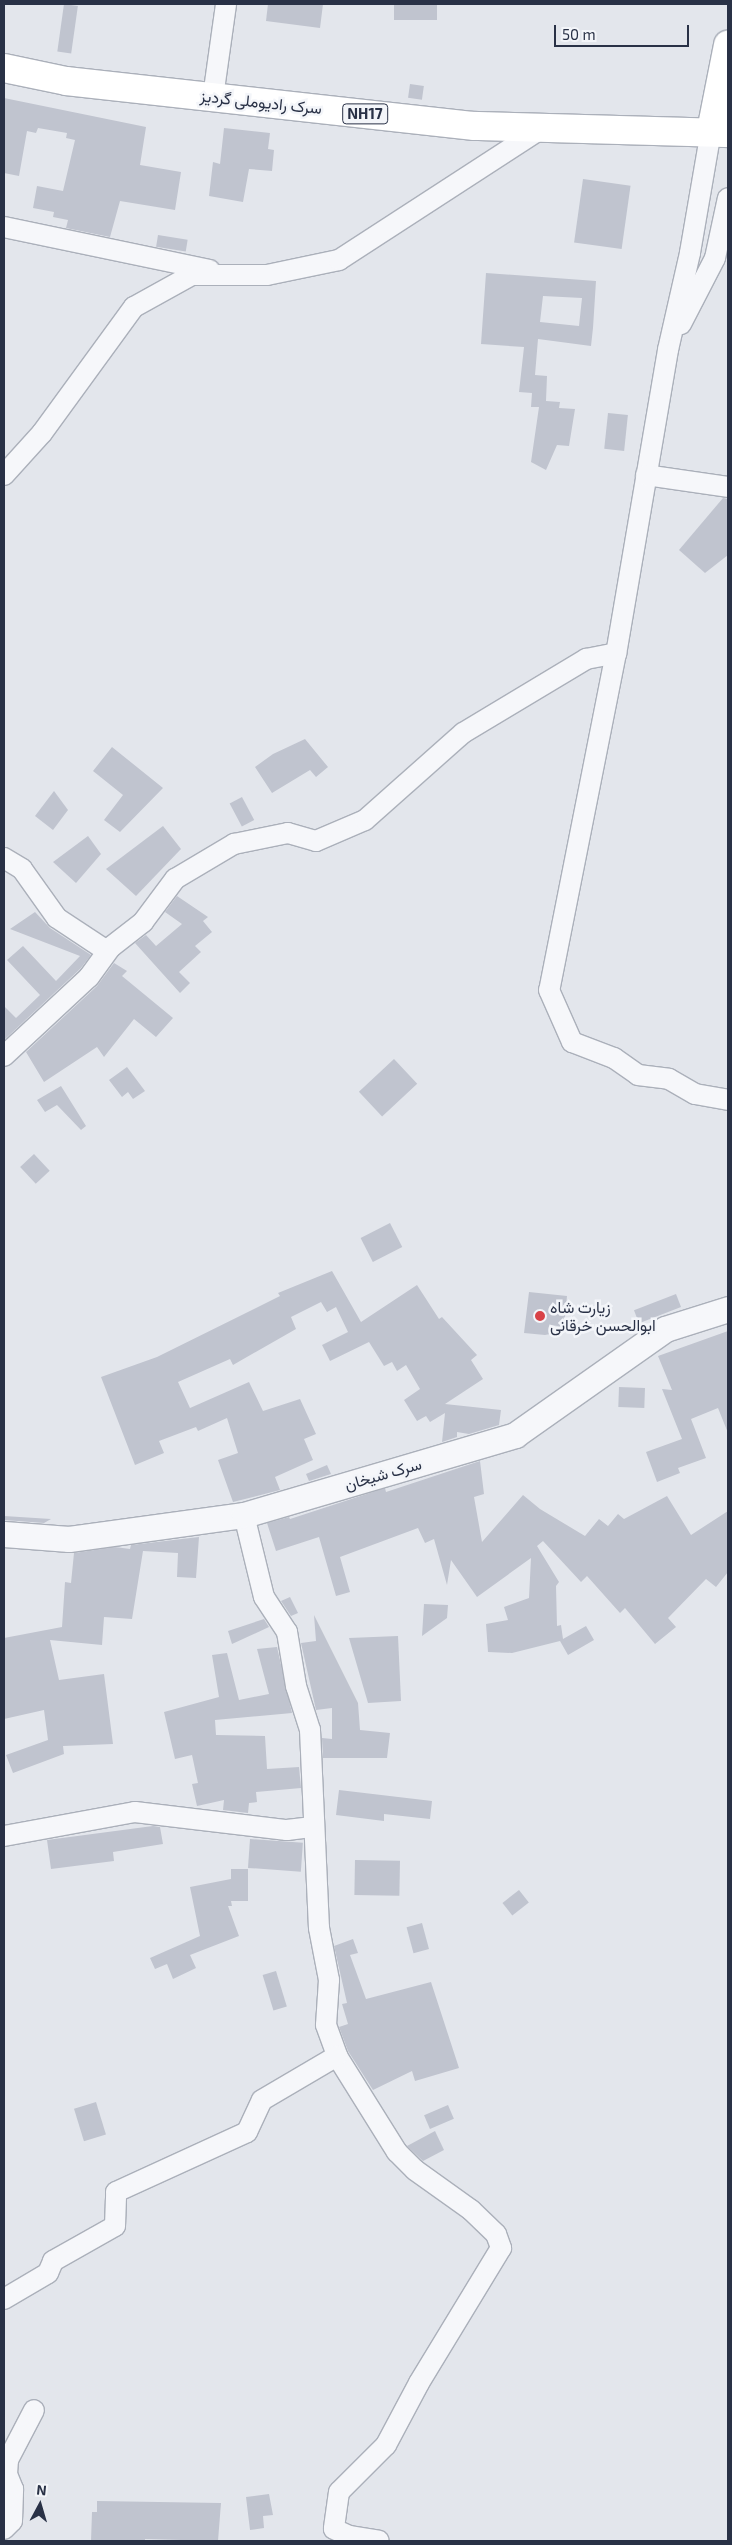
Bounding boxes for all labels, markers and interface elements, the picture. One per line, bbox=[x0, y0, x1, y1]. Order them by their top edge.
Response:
scale bar bbox=[557, 15, 692, 47]
text: 50 m bbox=[562, 25, 596, 43]
street label: سرک رادیوملی گردیز bbox=[199, 86, 323, 118]
road number: NH17 bbox=[341, 102, 389, 126]
place label: زیارت شاه ابوالحسن خرقانی bbox=[550, 1297, 656, 1335]
marker: زیارت شاه ابوالحسن خرقانی bbox=[534, 1310, 546, 1322]
street label: سرک شیخان bbox=[342, 1454, 424, 1494]
north arrow bbox=[15, 2480, 65, 2530]
text: N bbox=[36, 2481, 48, 2499]

